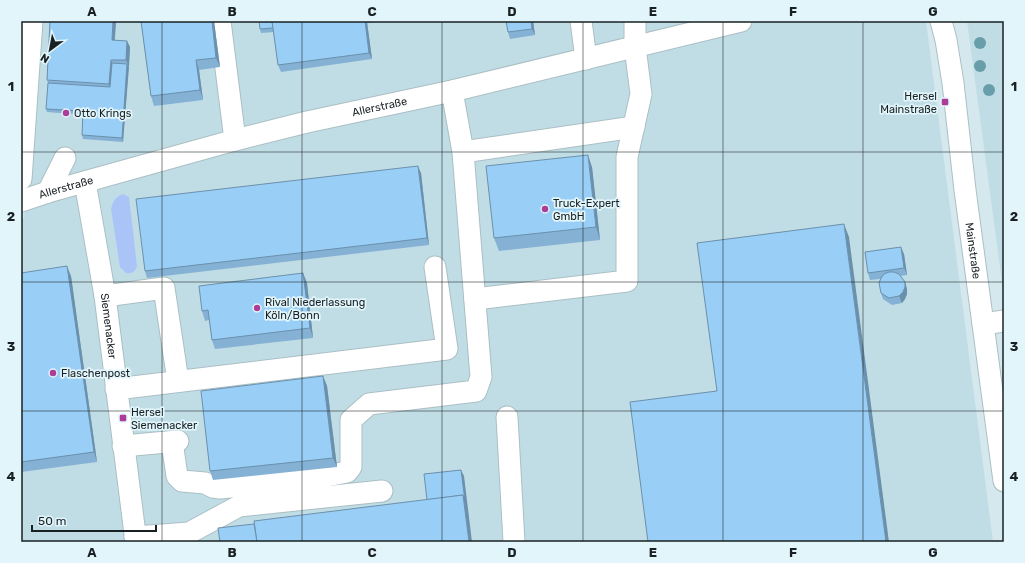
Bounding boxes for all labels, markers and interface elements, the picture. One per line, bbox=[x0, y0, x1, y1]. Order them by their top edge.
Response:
text: A bbox=[87, 4, 97, 19]
text: B bbox=[227, 4, 237, 19]
text: C bbox=[367, 4, 377, 19]
text: D bbox=[507, 4, 517, 19]
text: E bbox=[649, 4, 657, 19]
text: F bbox=[789, 4, 797, 19]
text: G bbox=[928, 4, 938, 19]
north arrow bbox=[30, 30, 70, 70]
text: N bbox=[38, 50, 52, 66]
text: 1 bbox=[8, 79, 14, 94]
text: 1 bbox=[1011, 79, 1017, 94]
place label: Hersel Mainstraße bbox=[880, 90, 937, 116]
street label: Allerstraße bbox=[351, 94, 408, 119]
marker: Hersel Mainstraße bbox=[940, 97, 950, 107]
place label: Otto Krings bbox=[74, 107, 132, 120]
marker: Otto Krings bbox=[61, 108, 71, 118]
street label: Allerstraße bbox=[37, 173, 95, 201]
place label: Truck-Expert GmbH bbox=[553, 197, 620, 223]
marker: Truck-Expert GmbH bbox=[540, 204, 550, 214]
text: 2 bbox=[7, 209, 15, 224]
text: 2 bbox=[1010, 209, 1018, 224]
street label: Mainstraße bbox=[963, 222, 983, 280]
street label: Siemenacker bbox=[98, 292, 119, 361]
place label: Rival Niederlassung Köln/Bonn bbox=[265, 296, 365, 322]
marker: Rival Niederlassung Köln/Bonn bbox=[252, 303, 262, 313]
text: 3 bbox=[7, 339, 16, 354]
text: 3 bbox=[1010, 339, 1019, 354]
place label: Flaschenpost bbox=[61, 367, 131, 380]
marker: Flaschenpost bbox=[48, 368, 58, 378]
place label: Hersel Siemenacker bbox=[131, 406, 198, 432]
marker: Hersel Siemenacker bbox=[118, 413, 128, 423]
text: 4 bbox=[7, 469, 16, 484]
text: 4 bbox=[1010, 469, 1019, 484]
scale bar bbox=[32, 507, 156, 533]
text: 50 m bbox=[38, 514, 66, 528]
text: A bbox=[87, 545, 97, 560]
text: B bbox=[227, 545, 237, 560]
text: C bbox=[367, 545, 377, 560]
text: D bbox=[507, 545, 517, 560]
text: E bbox=[649, 545, 657, 560]
text: F bbox=[789, 545, 797, 560]
text: G bbox=[928, 545, 938, 560]

